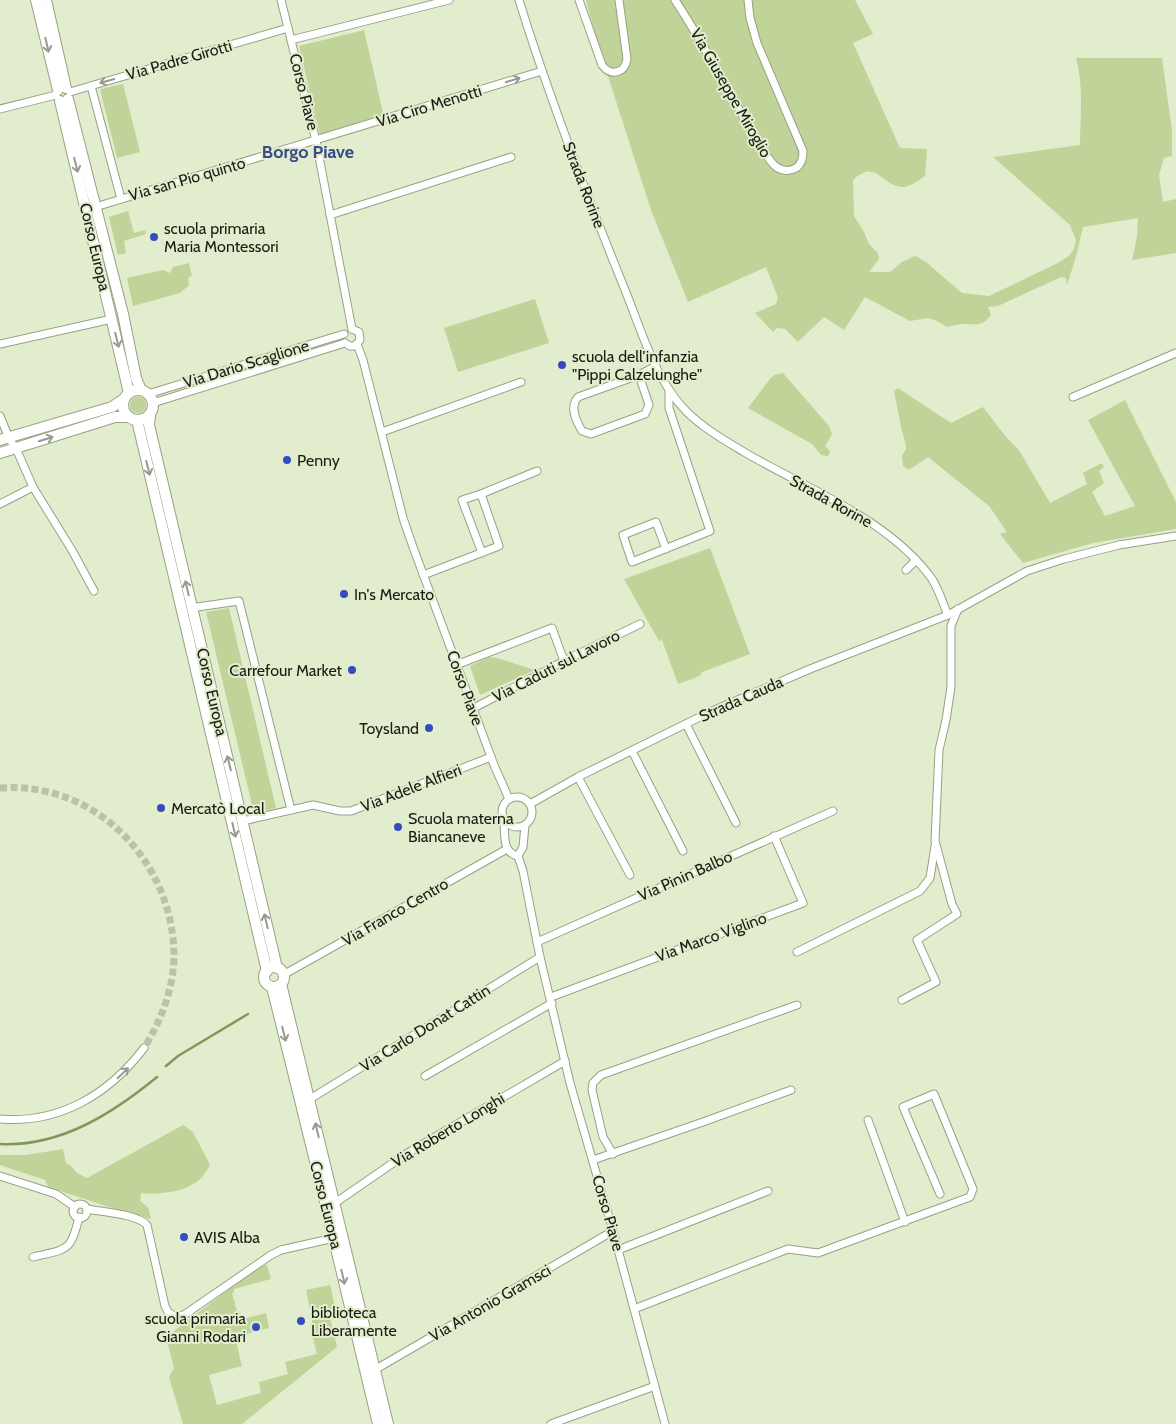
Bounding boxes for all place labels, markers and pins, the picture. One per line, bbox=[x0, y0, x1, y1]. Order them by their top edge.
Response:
place label: scuola primaria Maria Montessori bbox=[164, 219, 279, 256]
marker: scuola primaria Maria Montessori bbox=[148, 231, 160, 243]
place label: scuola dell'infanzia "Pippi Calzelunghe" bbox=[572, 347, 702, 384]
marker: scuola dell'infanzia "Pippi Calzelunghe" bbox=[556, 359, 568, 371]
place label: Penny bbox=[297, 451, 340, 470]
marker: Penny bbox=[281, 454, 293, 466]
place label: In's Mercato bbox=[354, 585, 434, 604]
marker: In's Mercato bbox=[338, 588, 350, 600]
place label: Carrefour Market bbox=[229, 661, 343, 680]
marker: Carrefour Market bbox=[346, 664, 358, 676]
place label: Toysland bbox=[359, 719, 419, 738]
marker: Toysland bbox=[423, 722, 435, 734]
place label: Mercatò Local bbox=[171, 799, 265, 818]
marker: Mercatò Local bbox=[155, 802, 167, 814]
place label: Scuola materna Biancaneve bbox=[408, 809, 514, 846]
marker: Scuola materna Biancaneve bbox=[392, 821, 404, 833]
place label: AVIS Alba bbox=[194, 1228, 260, 1247]
marker: AVIS Alba bbox=[178, 1231, 190, 1243]
place label: biblioteca Liberamente bbox=[311, 1303, 397, 1340]
place label: scuola primaria Gianni Rodari bbox=[145, 1309, 246, 1346]
marker: biblioteca Liberamente bbox=[295, 1315, 307, 1327]
marker: scuola primaria Gianni Rodari bbox=[250, 1321, 262, 1333]

